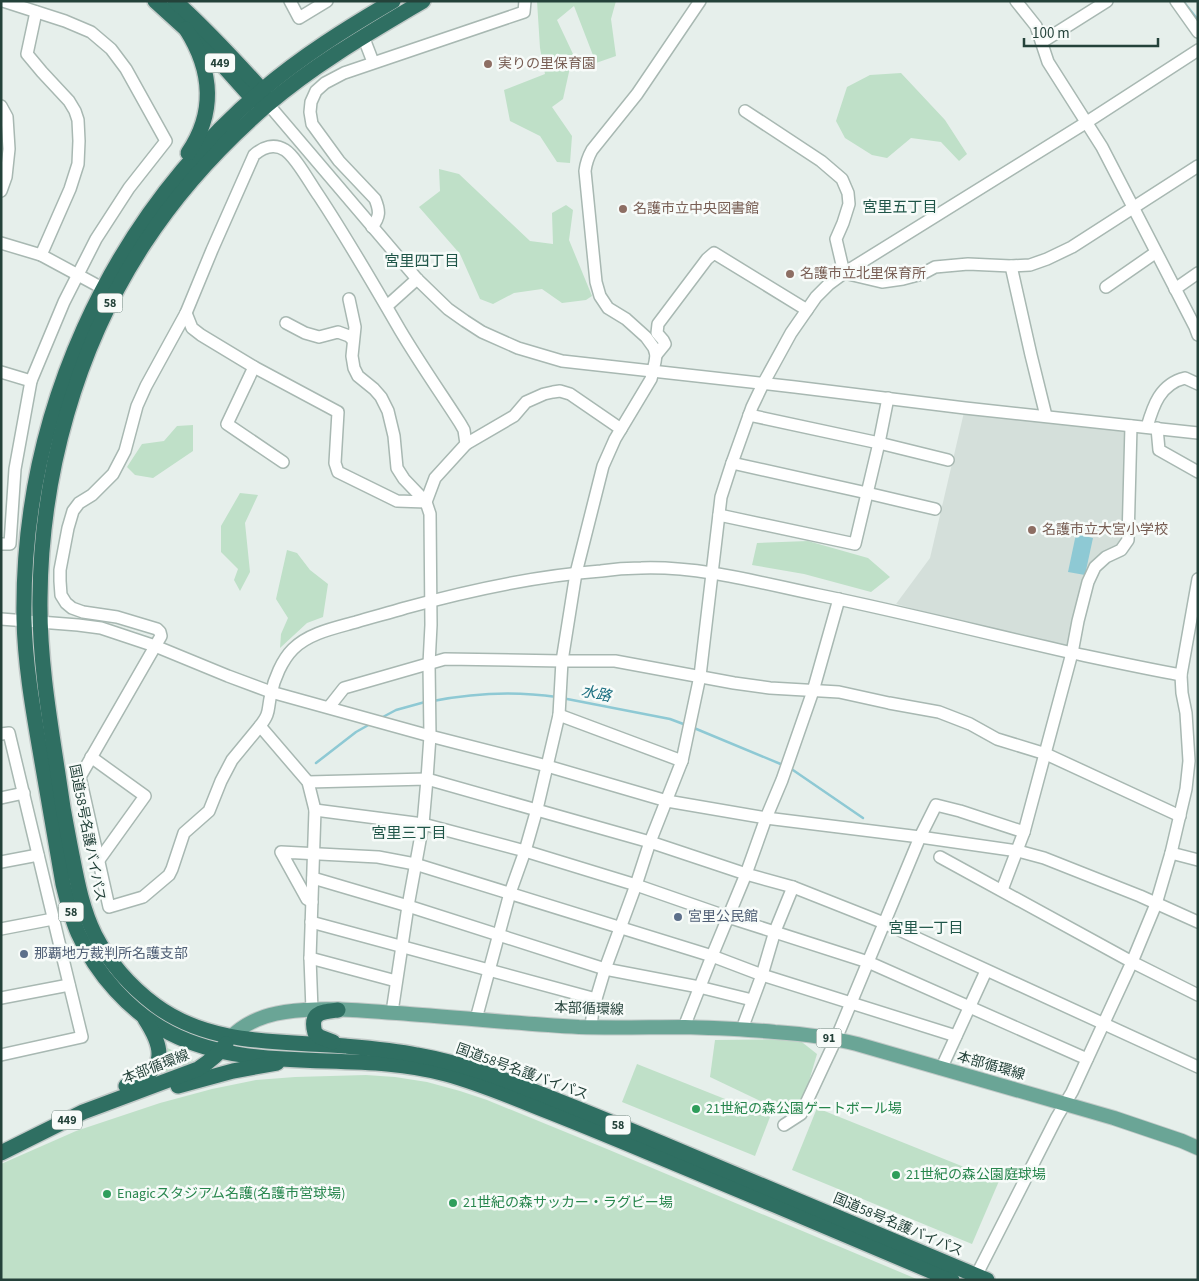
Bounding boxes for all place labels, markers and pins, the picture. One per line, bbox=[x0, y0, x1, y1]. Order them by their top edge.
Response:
place label: 実りの里保育園 bbox=[498, 54, 596, 74]
marker: 実りの里保育園 bbox=[482, 58, 494, 70]
place label: 名護市立中央図書館 bbox=[633, 199, 759, 219]
marker: 名護市立中央図書館 bbox=[617, 203, 629, 215]
place label: 名護市立北里保育所 bbox=[800, 264, 926, 284]
marker: 名護市立北里保育所 bbox=[784, 268, 796, 280]
place label: 名護市立大宮小学校 bbox=[1042, 520, 1168, 540]
marker: 名護市立大宮小学校 bbox=[1026, 524, 1038, 536]
place label: 宮里公民館 bbox=[688, 907, 758, 927]
marker: 宮里公民館 bbox=[672, 911, 684, 923]
place label: 那覇地方裁判所名護支部 bbox=[34, 944, 188, 964]
marker: 那覇地方裁判所名護支部 bbox=[18, 948, 30, 960]
place label: 21世紀の森公園ゲートボール場 bbox=[706, 1099, 902, 1119]
marker: 21世紀の森公園ゲートボール場 bbox=[690, 1103, 702, 1115]
place label: 21世紀の森公園庭球場 bbox=[906, 1165, 1046, 1185]
marker: 21世紀の森公園庭球場 bbox=[890, 1169, 902, 1181]
place label: Enagicスタジアム名護(名護市営球場) bbox=[117, 1184, 345, 1204]
marker: Enagicスタジアム名護(名護市営球場) bbox=[101, 1188, 113, 1200]
place label: 21世紀の森サッカー・ラグビー場 bbox=[463, 1193, 673, 1213]
marker: 21世紀の森サッカー・ラグビー場 bbox=[447, 1197, 459, 1209]

